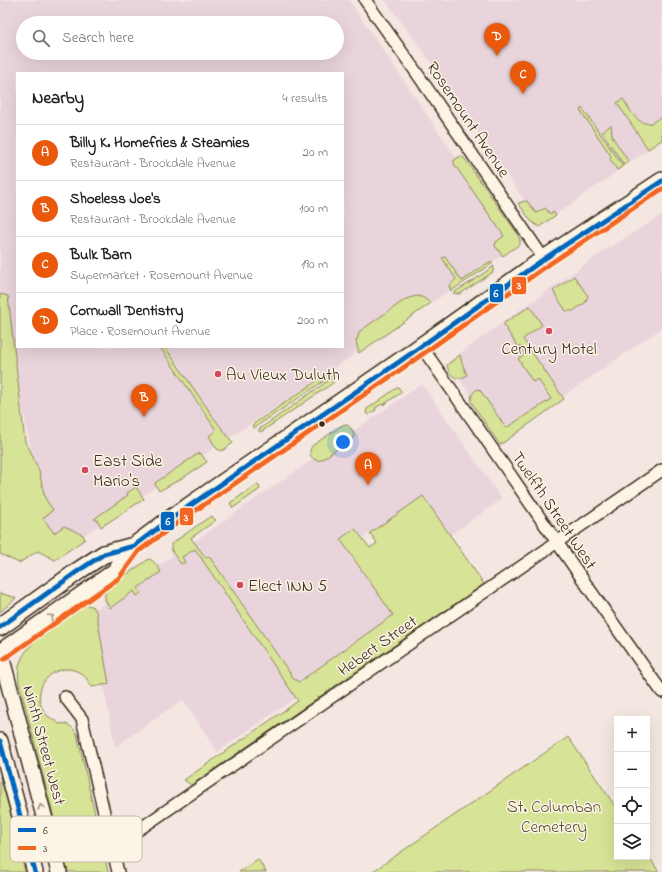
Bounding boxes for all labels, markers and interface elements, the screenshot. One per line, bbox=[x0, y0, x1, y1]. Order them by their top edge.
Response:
search box bbox=[16, 16, 344, 60]
pin: D bbox=[484, 23, 510, 56]
icon: search bbox=[30, 27, 52, 49]
text: Search here bbox=[62, 27, 134, 49]
street label: Rosemount Avenue bbox=[420, 57, 516, 183]
pin: C bbox=[510, 61, 536, 94]
text: Nearby bbox=[32, 86, 84, 111]
text: 4 results bbox=[282, 89, 328, 108]
text: Billy K. Homefries & Steamies bbox=[70, 132, 250, 154]
text: A bbox=[41, 143, 49, 162]
text: 20 m bbox=[303, 143, 328, 162]
text: Restaurant · Brookdale Avenue bbox=[70, 154, 236, 173]
text: Shoeless Joe's bbox=[70, 188, 161, 210]
text: B bbox=[41, 199, 49, 218]
text: 100 m bbox=[299, 199, 328, 218]
text: Restaurant · Brookdale Avenue bbox=[70, 210, 236, 229]
text: Bulk Barn bbox=[70, 244, 132, 266]
text: C bbox=[41, 255, 49, 274]
text: 190 m bbox=[301, 255, 328, 274]
text: Supermarket · Rosemount Avenue bbox=[70, 266, 253, 285]
line badge: 3 bbox=[511, 276, 527, 295]
text: 3 bbox=[516, 278, 522, 294]
line badge: 6 bbox=[489, 283, 504, 303]
text: 6 bbox=[493, 286, 499, 302]
text: Cornwall Dentistry bbox=[70, 300, 183, 322]
text: D bbox=[40, 311, 50, 330]
text: 200 m bbox=[297, 311, 328, 330]
text: Place · Rosemount Avenue bbox=[70, 322, 210, 341]
marker: Century Motel bbox=[544, 326, 554, 336]
place label: Century Motel bbox=[501, 337, 597, 363]
place label: Au Vieux Duluth bbox=[226, 363, 340, 388]
marker: Au Vieux Duluth bbox=[213, 369, 223, 379]
pin: B bbox=[131, 384, 157, 417]
unlabelled marker bbox=[317, 419, 327, 429]
your location bbox=[333, 432, 353, 452]
street label: Twelfth Street West bbox=[505, 447, 603, 575]
place label: East Side Mario's bbox=[93, 449, 163, 494]
pin: A bbox=[355, 452, 381, 485]
marker: East Side Mario's bbox=[80, 465, 90, 475]
line badge: 3 bbox=[179, 507, 194, 526]
text: 3 bbox=[183, 510, 189, 526]
line badge: 6 bbox=[160, 511, 175, 531]
text: 6 bbox=[165, 514, 171, 530]
place label: Elect INN 5 bbox=[248, 574, 327, 599]
marker: Elect INN 5 bbox=[235, 580, 245, 590]
street label: Hebert Street bbox=[333, 609, 423, 683]
one-way arrow bbox=[47, 615, 54, 622]
street label: Ninth Street West bbox=[16, 683, 72, 808]
map controls bbox=[614, 716, 650, 860]
button: + bbox=[614, 716, 650, 752]
button: − bbox=[614, 752, 650, 788]
button: locate bbox=[614, 788, 650, 824]
park label: St. Columban Cemetery bbox=[507, 795, 601, 841]
one-way arrow bbox=[38, 804, 46, 810]
legend bbox=[10, 816, 142, 862]
text: 6 bbox=[43, 823, 48, 839]
button: layers bbox=[614, 824, 650, 860]
text: 3 bbox=[43, 841, 48, 857]

